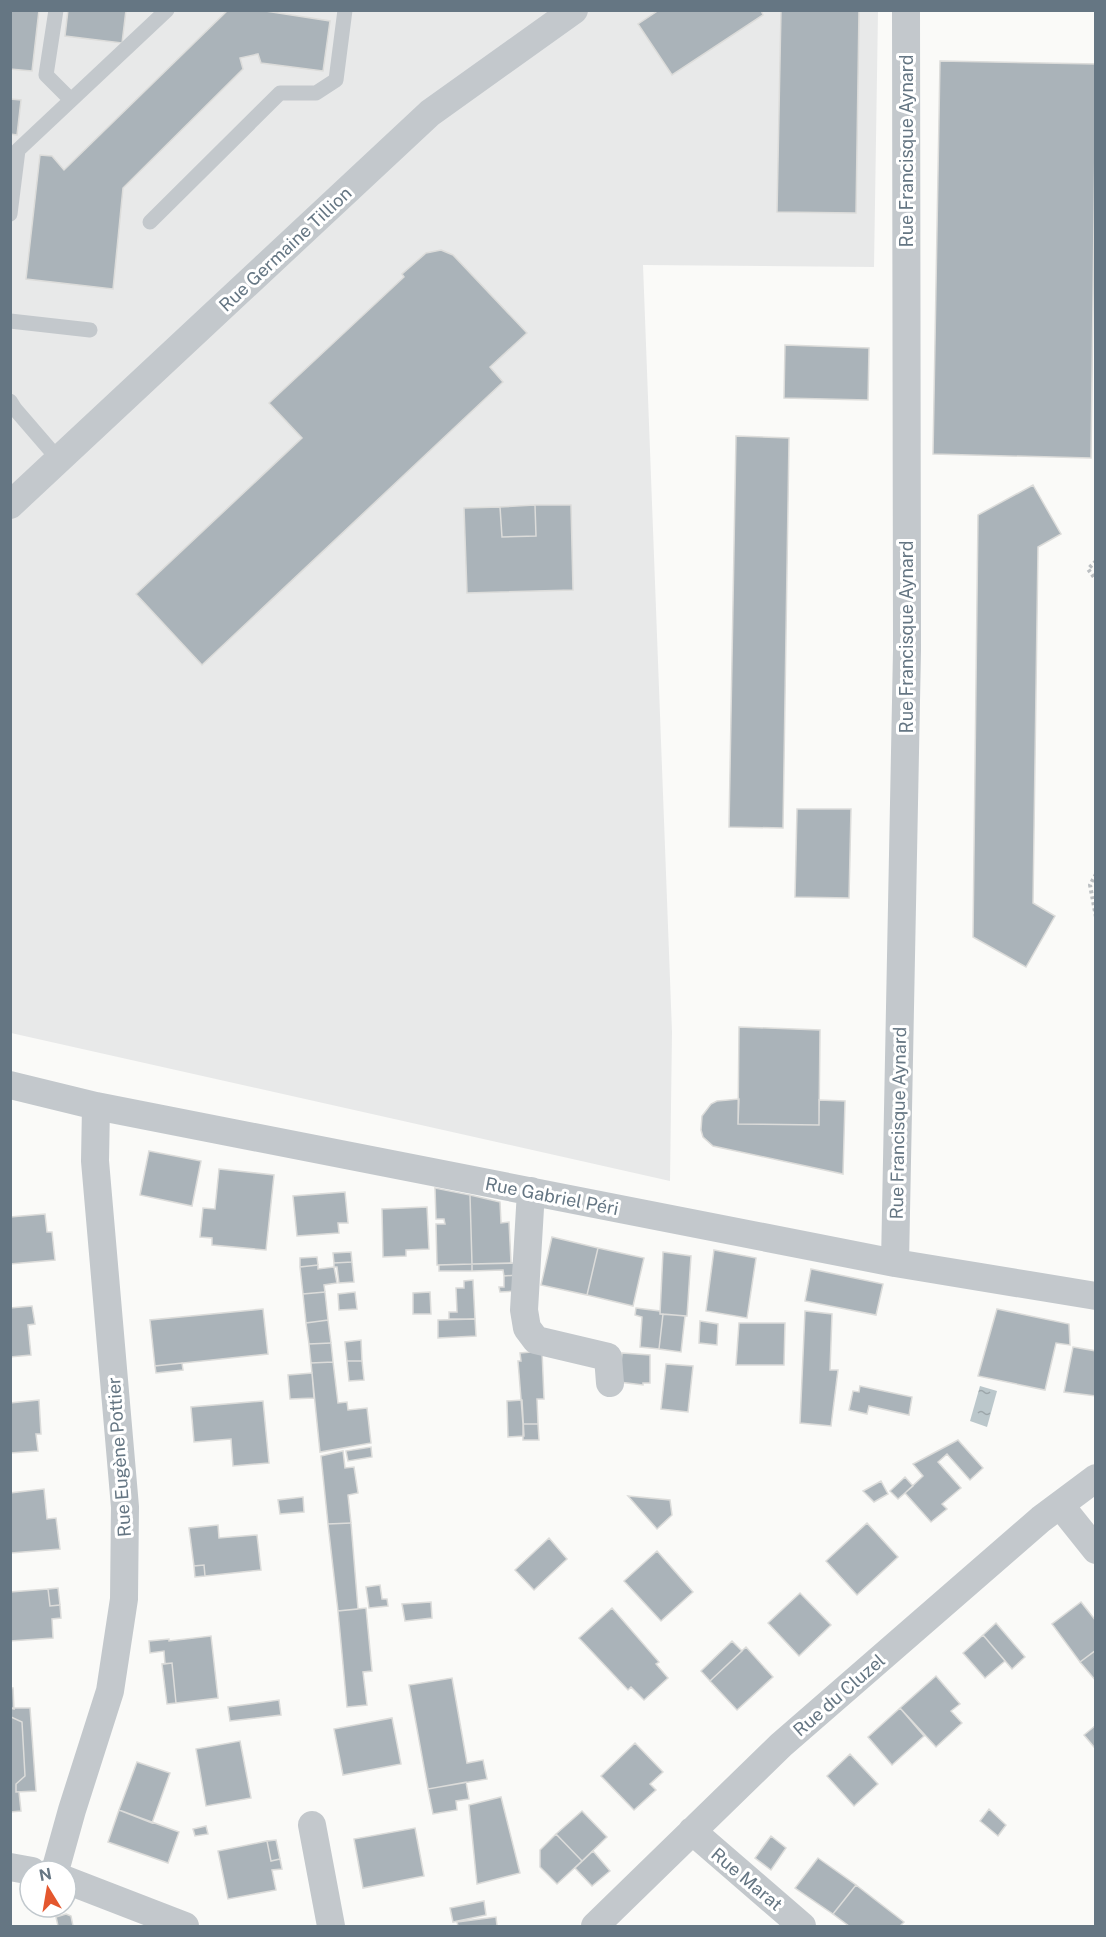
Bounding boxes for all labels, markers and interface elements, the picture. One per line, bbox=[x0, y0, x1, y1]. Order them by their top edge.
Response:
street label: Rue Francisque Aynard bbox=[896, 55, 917, 247]
street label: Rue Germaine Tillion bbox=[215, 182, 355, 316]
street label: Rue Francisque Aynard bbox=[896, 541, 917, 733]
street label: Rue Francisque Aynard bbox=[886, 1026, 910, 1220]
street label: Rue Gabriel Péri bbox=[484, 1173, 620, 1219]
street label: Rue Eugène Pottier bbox=[103, 1376, 135, 1538]
street label: Rue du Cluzel bbox=[789, 1650, 889, 1740]
street label: Rue Marat bbox=[707, 1843, 787, 1915]
north arrow bbox=[18, 1859, 78, 1919]
text: N bbox=[37, 1864, 53, 1885]

